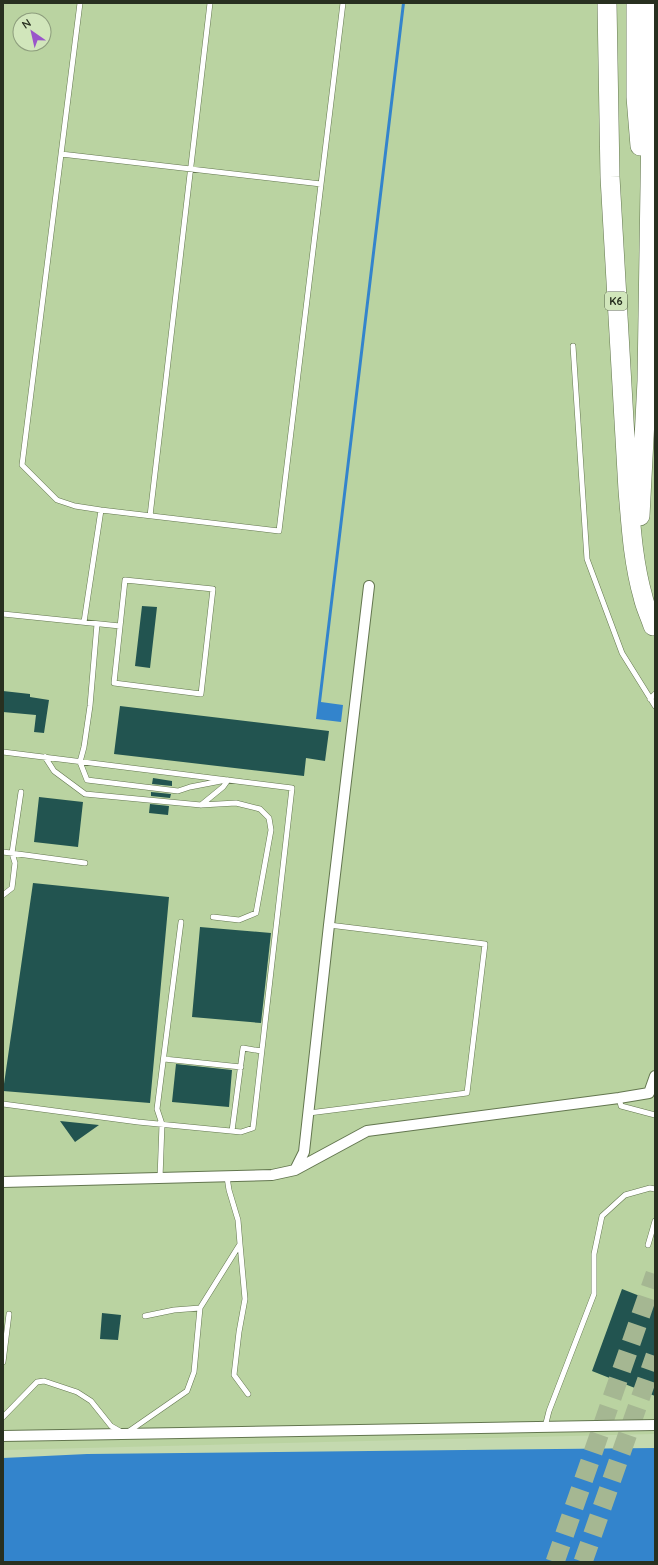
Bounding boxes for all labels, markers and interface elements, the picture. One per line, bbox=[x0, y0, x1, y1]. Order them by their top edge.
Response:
north arrow bbox=[12, 12, 52, 52]
text: N bbox=[19, 16, 34, 32]
road number: K6 bbox=[605, 292, 627, 310]

